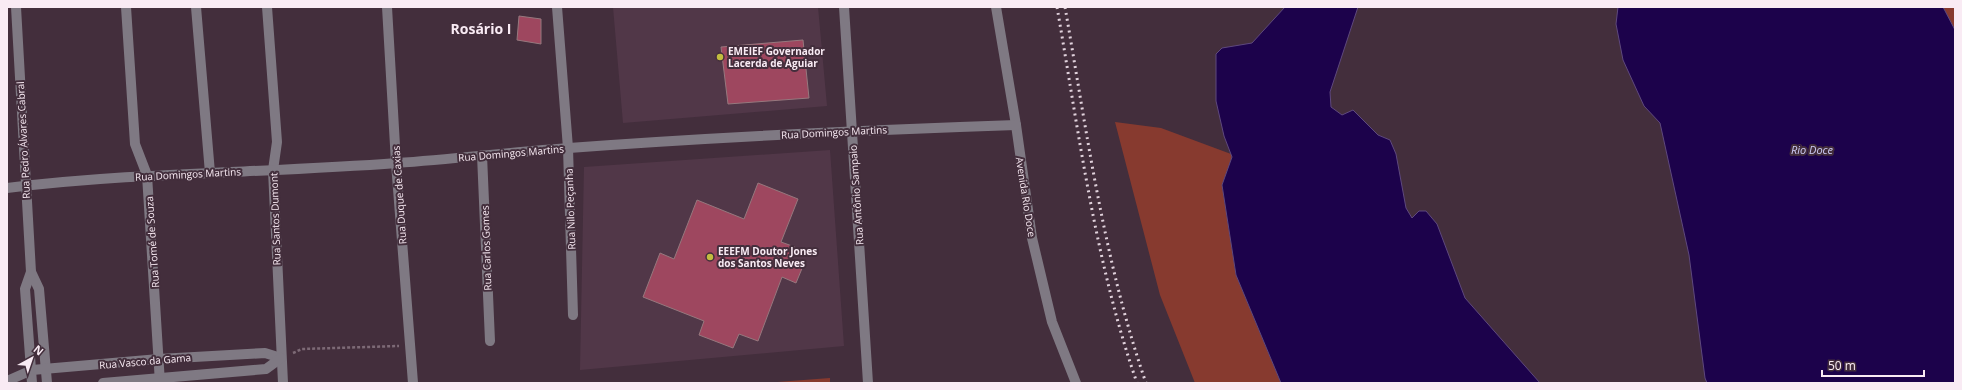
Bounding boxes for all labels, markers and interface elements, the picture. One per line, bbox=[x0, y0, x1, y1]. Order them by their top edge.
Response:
district label: Rosário I bbox=[451, 19, 511, 38]
place label: EMEIEF Governador Lacerda de Aguiar bbox=[728, 44, 825, 70]
marker: EMEIEF Governador Lacerda de Aguiar bbox=[715, 52, 725, 62]
street label: Rua Pedro Álvares Cabral bbox=[13, 81, 33, 199]
street label: Rua Domingos Martins bbox=[781, 122, 888, 142]
street label: Rua Domingos Martins bbox=[458, 141, 565, 165]
water label: Rio Doce bbox=[1791, 142, 1834, 157]
street label: Rua Antônio Sampaio bbox=[846, 144, 866, 246]
street label: Rua Duque de Caxias bbox=[389, 145, 409, 245]
street label: Avenida Rio Doce bbox=[1013, 156, 1039, 238]
street label: Rua Domingos Martins bbox=[135, 164, 242, 184]
street label: Rua Nilo Peçanha bbox=[562, 168, 578, 250]
street label: Rua Santos Dumont bbox=[266, 172, 284, 266]
street label: Rua Tomé de Souza bbox=[142, 196, 162, 288]
street label: Rua Carlos Gomes bbox=[478, 205, 494, 291]
place label: EEEFM Doutor Jones dos Santos Neves bbox=[718, 244, 817, 270]
marker: EEEFM Doutor Jones dos Santos Neves bbox=[705, 252, 715, 262]
north arrow bbox=[12, 338, 52, 378]
text: N bbox=[30, 341, 47, 359]
street label: Rua Vasco da Gama bbox=[99, 350, 191, 372]
scale bar bbox=[1822, 352, 1924, 378]
text: 50 m bbox=[1828, 357, 1856, 374]

